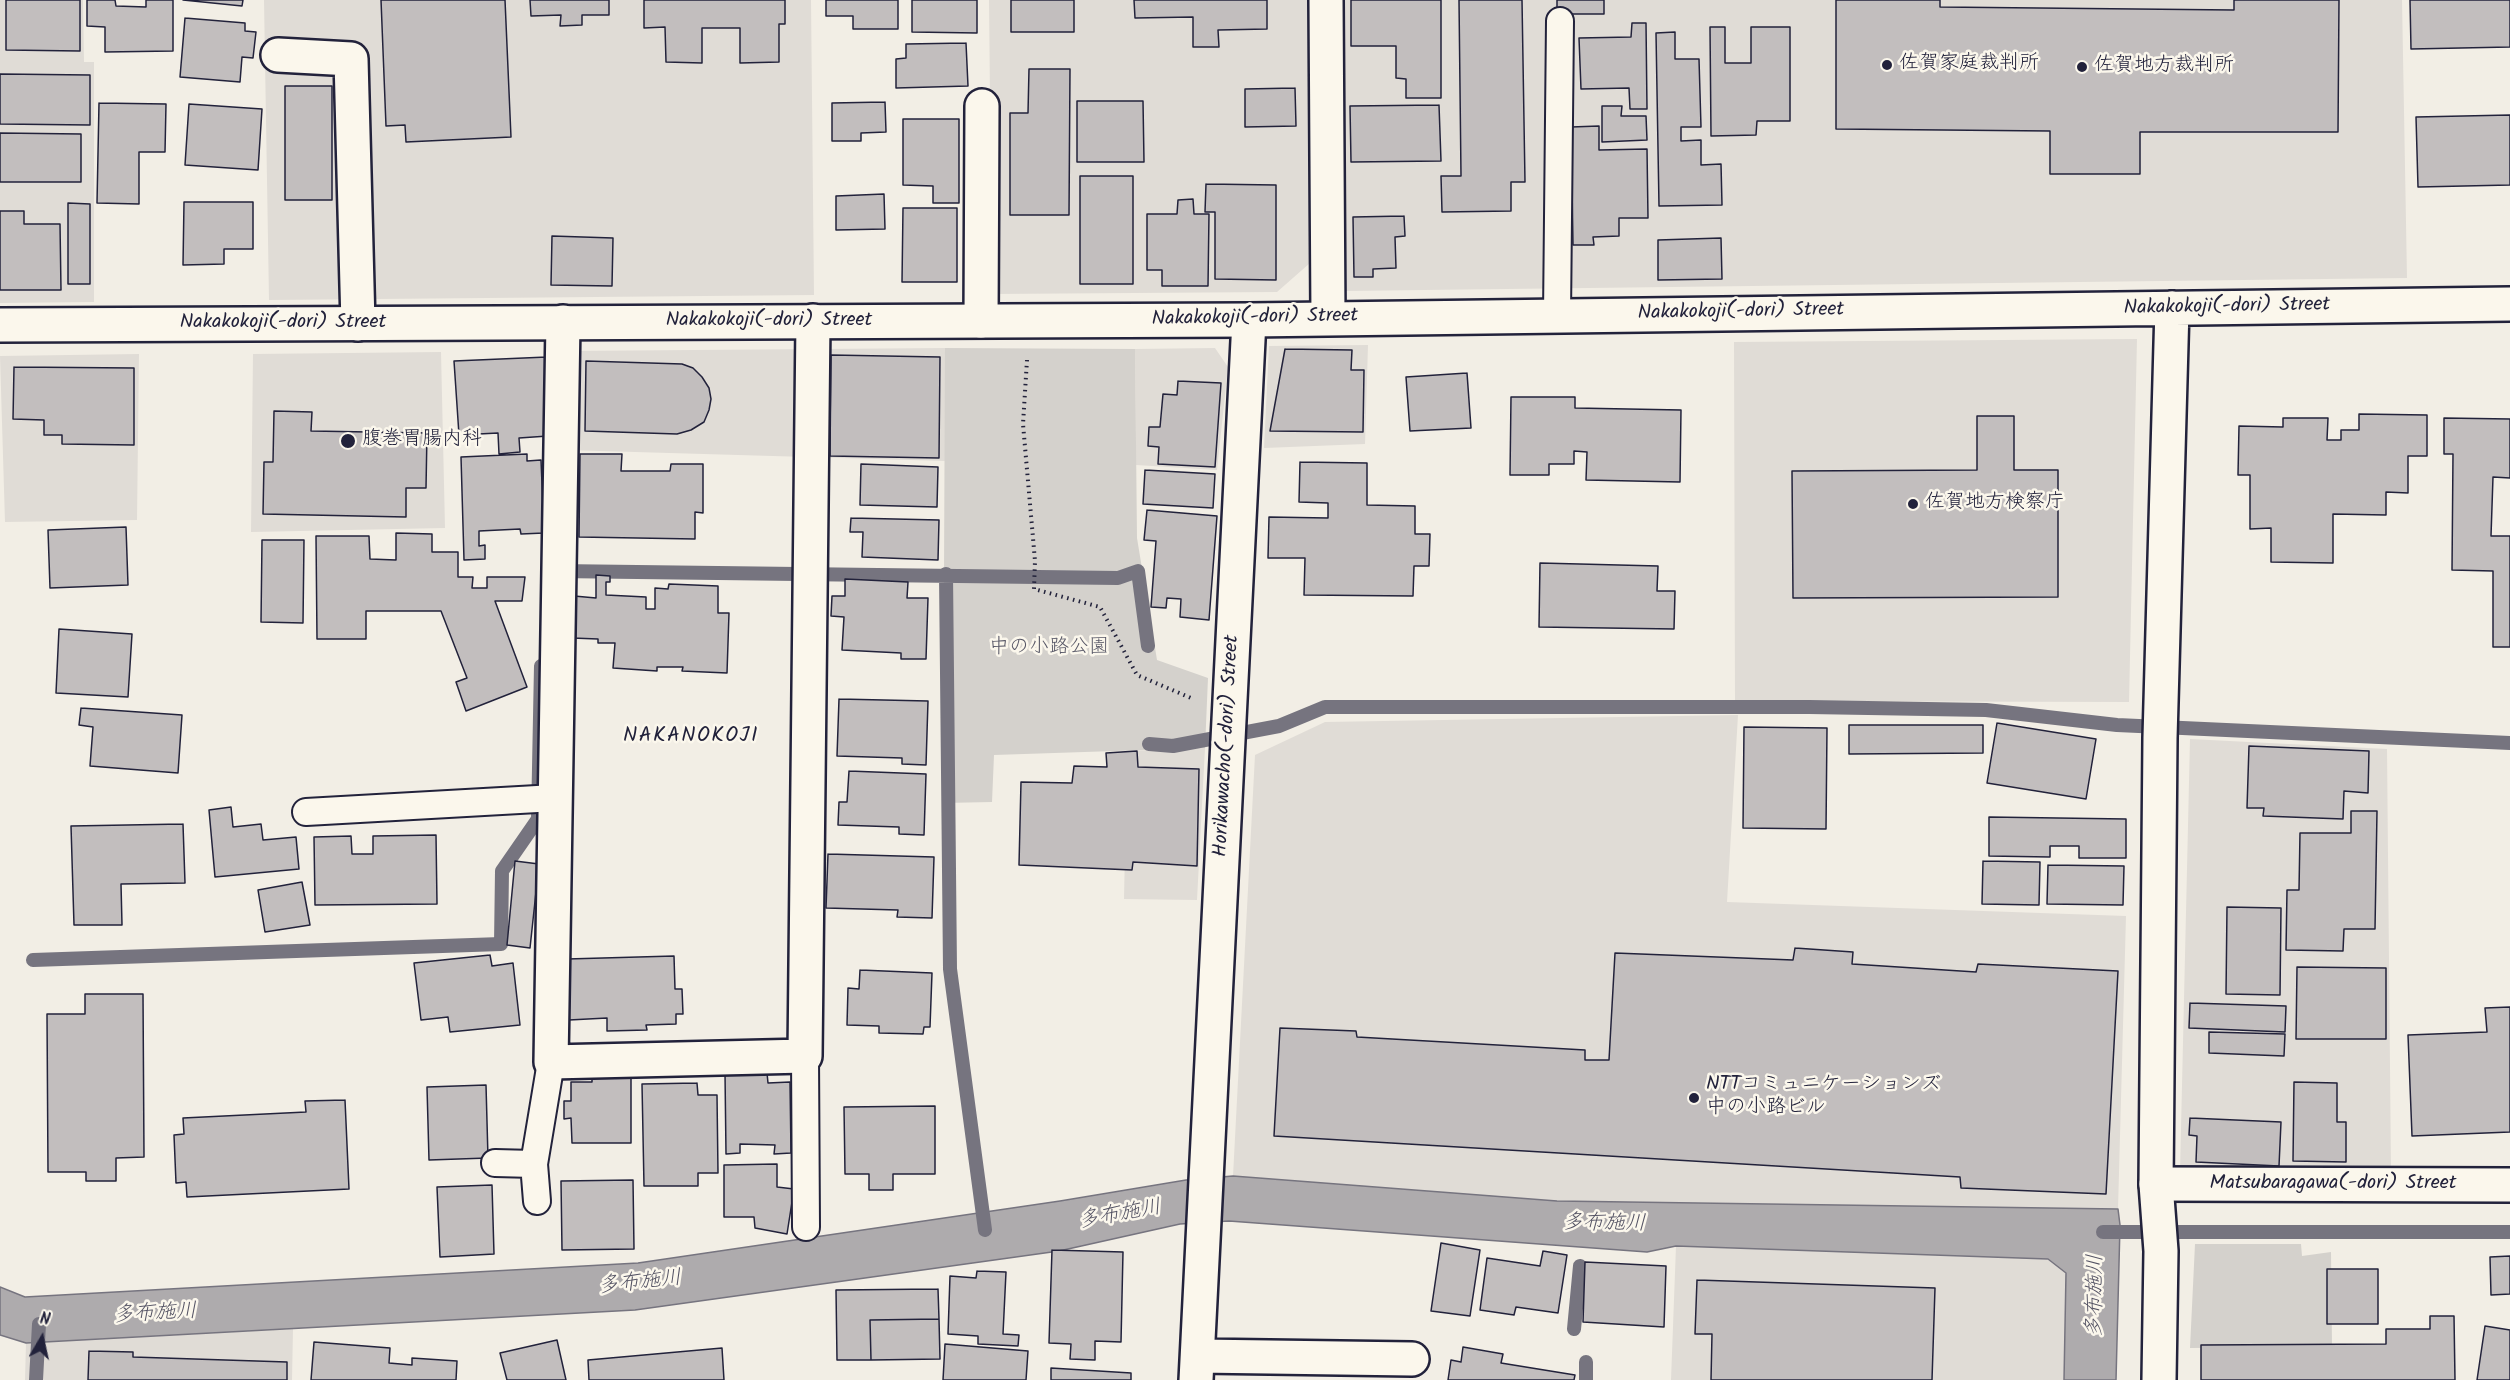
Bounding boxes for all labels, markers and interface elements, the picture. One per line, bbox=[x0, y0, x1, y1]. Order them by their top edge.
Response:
place label: 佐賀家庭裁判所 bbox=[1899, 53, 2039, 77]
place label: 佐賀地方裁判所 bbox=[2094, 55, 2234, 79]
marker: 佐賀家庭裁判所 bbox=[1880, 58, 1894, 72]
marker: 佐賀地方裁判所 bbox=[2075, 60, 2089, 74]
street label: Nakakokoji(-dori) Street bbox=[2124, 294, 2330, 322]
street label: Nakakokoji(-dori) Street bbox=[1638, 299, 1844, 327]
street label: Nakakokoji(-dori) Street bbox=[1152, 305, 1358, 333]
street label: Nakakokoji(-dori) Street bbox=[666, 310, 872, 334]
street label: Nakakokoji(-dori) Street bbox=[180, 312, 386, 336]
place label: 腹巻胃腸内科 bbox=[362, 429, 482, 453]
marker: 腹巻胃腸内科 bbox=[339, 432, 357, 450]
place label: 佐賀地方検察庁 bbox=[1925, 492, 2065, 516]
marker: 佐賀地方検察庁 bbox=[1906, 497, 1920, 511]
street label: Horikawacho(-dori) Street bbox=[1210, 634, 1246, 858]
park label: 中の小路公園 bbox=[989, 637, 1109, 661]
district label: NAKANOKOJI bbox=[623, 724, 759, 750]
place label: NTTコミュニケーションズ 中の小路ビル bbox=[1706, 1074, 1941, 1121]
marker: NTTコミュニケーションズ 中の小路ビル bbox=[1687, 1091, 1701, 1105]
street label: Matsubaragawa(-dori) Street bbox=[2210, 1173, 2456, 1197]
water label: 多布施川 bbox=[1076, 1196, 1164, 1236]
water label: 多布施川 bbox=[1562, 1212, 1646, 1238]
water label: 多布施川 bbox=[2084, 1254, 2110, 1338]
water label: 多布施川 bbox=[597, 1267, 683, 1301]
water label: 多布施川 bbox=[112, 1300, 198, 1330]
text: N bbox=[38, 1307, 52, 1333]
north arrow bbox=[12, 1308, 72, 1368]

